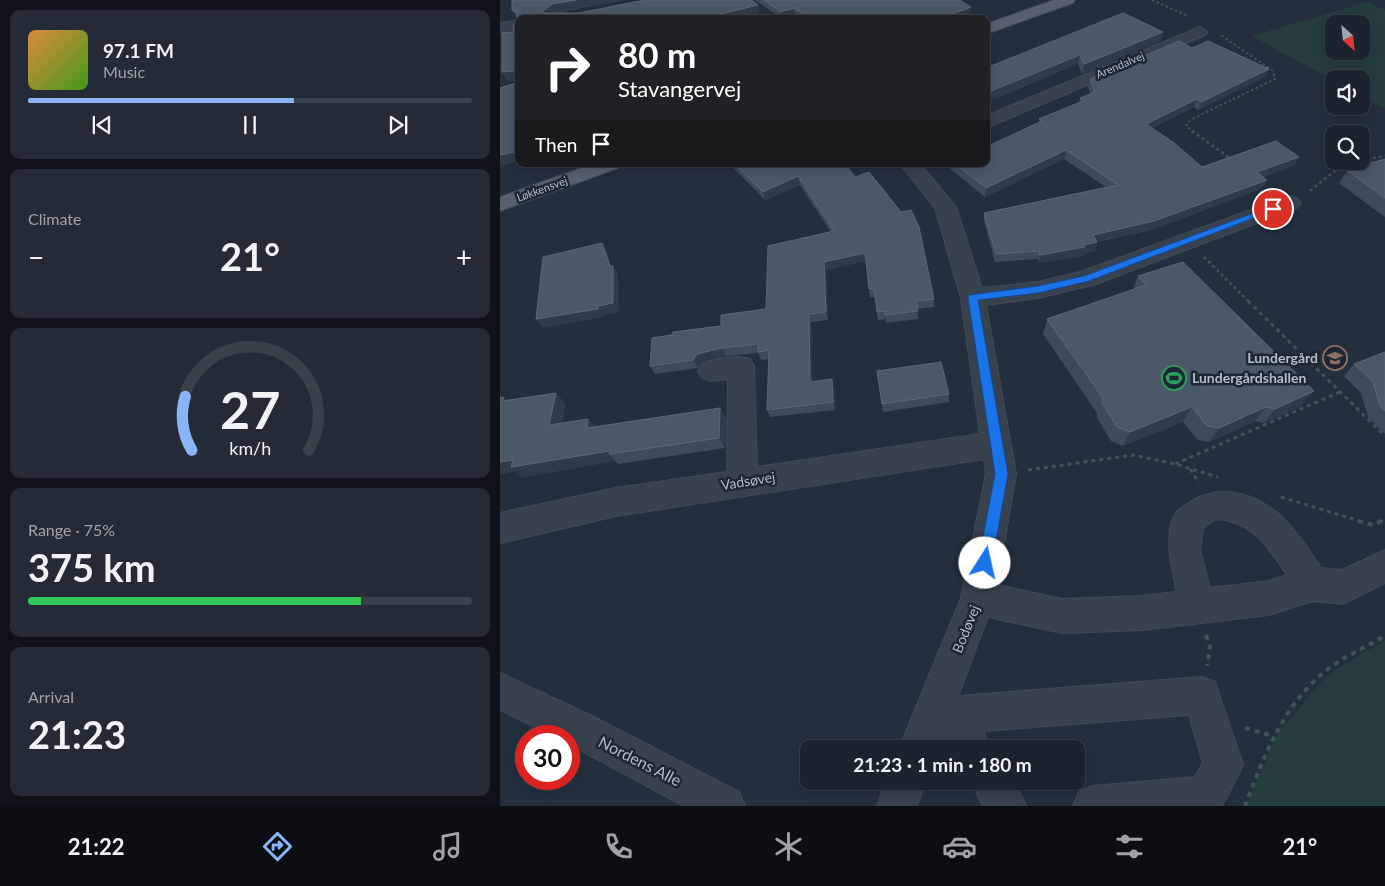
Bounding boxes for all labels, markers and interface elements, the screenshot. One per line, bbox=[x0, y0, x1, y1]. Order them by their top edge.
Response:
north arrow bbox=[1325, 15, 1370, 60]
map controls bbox=[1325, 15, 1370, 170]
text: 80 m bbox=[618, 33, 696, 75]
icon: right bbox=[535, 35, 600, 100]
text: 97.1 FM bbox=[103, 39, 174, 62]
street label: Arendalvej bbox=[1094, 48, 1146, 81]
text: Music bbox=[103, 62, 145, 81]
button: sound bbox=[1325, 70, 1370, 115]
text: Stavangervej bbox=[618, 75, 741, 102]
icon: previous bbox=[88, 111, 116, 139]
icon: pause bbox=[236, 111, 264, 139]
icon: next bbox=[384, 111, 412, 139]
button: search bbox=[1325, 125, 1370, 170]
icon: arrive bbox=[587, 130, 615, 158]
text: Then bbox=[535, 133, 577, 156]
street label: Løkkensvej bbox=[515, 173, 569, 204]
pin bbox=[1252, 188, 1294, 230]
icon: arrive bbox=[1259, 195, 1287, 223]
text: Climate bbox=[28, 209, 81, 228]
text: 21° bbox=[220, 233, 280, 279]
text: − bbox=[28, 240, 44, 274]
text: + bbox=[456, 240, 472, 274]
school or university icon: Lundergård bbox=[1322, 345, 1348, 371]
place label: Lundergård bbox=[1247, 349, 1318, 366]
sports icon: Lundergårdshallen bbox=[1161, 365, 1187, 391]
place label: Lundergårdshallen bbox=[1192, 369, 1306, 386]
text: 27 bbox=[220, 378, 280, 440]
text: km/h bbox=[229, 437, 271, 459]
street label: Vadsøvej bbox=[720, 468, 776, 493]
text: Range · 75% bbox=[28, 520, 115, 539]
position arrow bbox=[958, 536, 1010, 588]
text: 375 km bbox=[28, 544, 156, 590]
street label: Bodøvej bbox=[948, 602, 983, 655]
text: Arrival bbox=[28, 687, 74, 706]
text: 21:23 bbox=[28, 711, 126, 757]
speed limit sign: 30 bbox=[515, 725, 580, 790]
street label: Nordens Alle bbox=[596, 732, 685, 789]
text: 21:23 · 1 min · 180 m bbox=[853, 753, 1032, 776]
icon: directions bbox=[260, 829, 295, 864]
icon: music bbox=[430, 829, 465, 864]
icon: phone bbox=[601, 829, 636, 864]
icon: climate bbox=[771, 829, 806, 864]
icon: car bbox=[942, 829, 977, 864]
icon: filters bbox=[1112, 829, 1147, 864]
text: 21:22 bbox=[68, 833, 124, 860]
text: 21° bbox=[1283, 833, 1317, 860]

